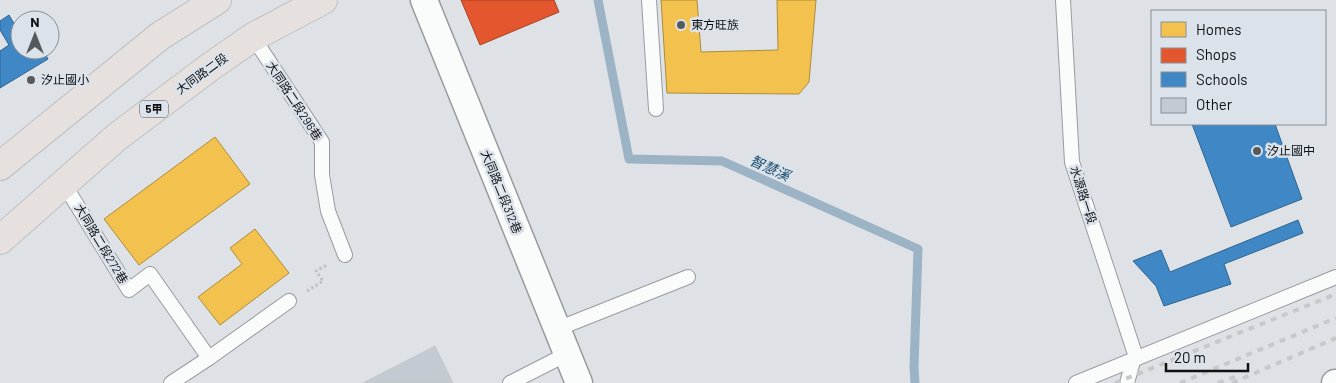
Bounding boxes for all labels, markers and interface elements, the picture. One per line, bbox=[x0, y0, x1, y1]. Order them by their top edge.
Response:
north arrow bbox=[10, 10, 60, 60]
legend bbox=[1151, 10, 1326, 125]
text: N bbox=[30, 13, 40, 30]
place label: 東方旺族 bbox=[691, 17, 739, 31]
marker: 東方旺族 bbox=[675, 19, 687, 31]
text: Homes bbox=[1196, 20, 1241, 38]
text: Shops bbox=[1196, 45, 1236, 63]
street label: 大同路二段 bbox=[173, 50, 230, 96]
street label: 大同路二段296巷 bbox=[264, 59, 325, 142]
text: Schools bbox=[1196, 70, 1248, 88]
place label: 汐止國小 bbox=[41, 72, 89, 86]
marker: 汐止國小 bbox=[25, 74, 37, 86]
text: Other bbox=[1196, 95, 1233, 113]
road number: 5甲 bbox=[140, 100, 168, 118]
place label: 汐止國中 bbox=[1267, 143, 1315, 157]
marker: 汐止國中 bbox=[1251, 145, 1263, 157]
street label: 大同路二段312巷 bbox=[479, 148, 525, 235]
water label: 智慧溪 bbox=[748, 151, 795, 185]
street label: 水源路一段 bbox=[1068, 164, 1100, 225]
street label: 大同路二段272巷 bbox=[73, 201, 131, 286]
scale bar bbox=[1166, 340, 1248, 372]
text: 20 m bbox=[1174, 348, 1206, 366]

